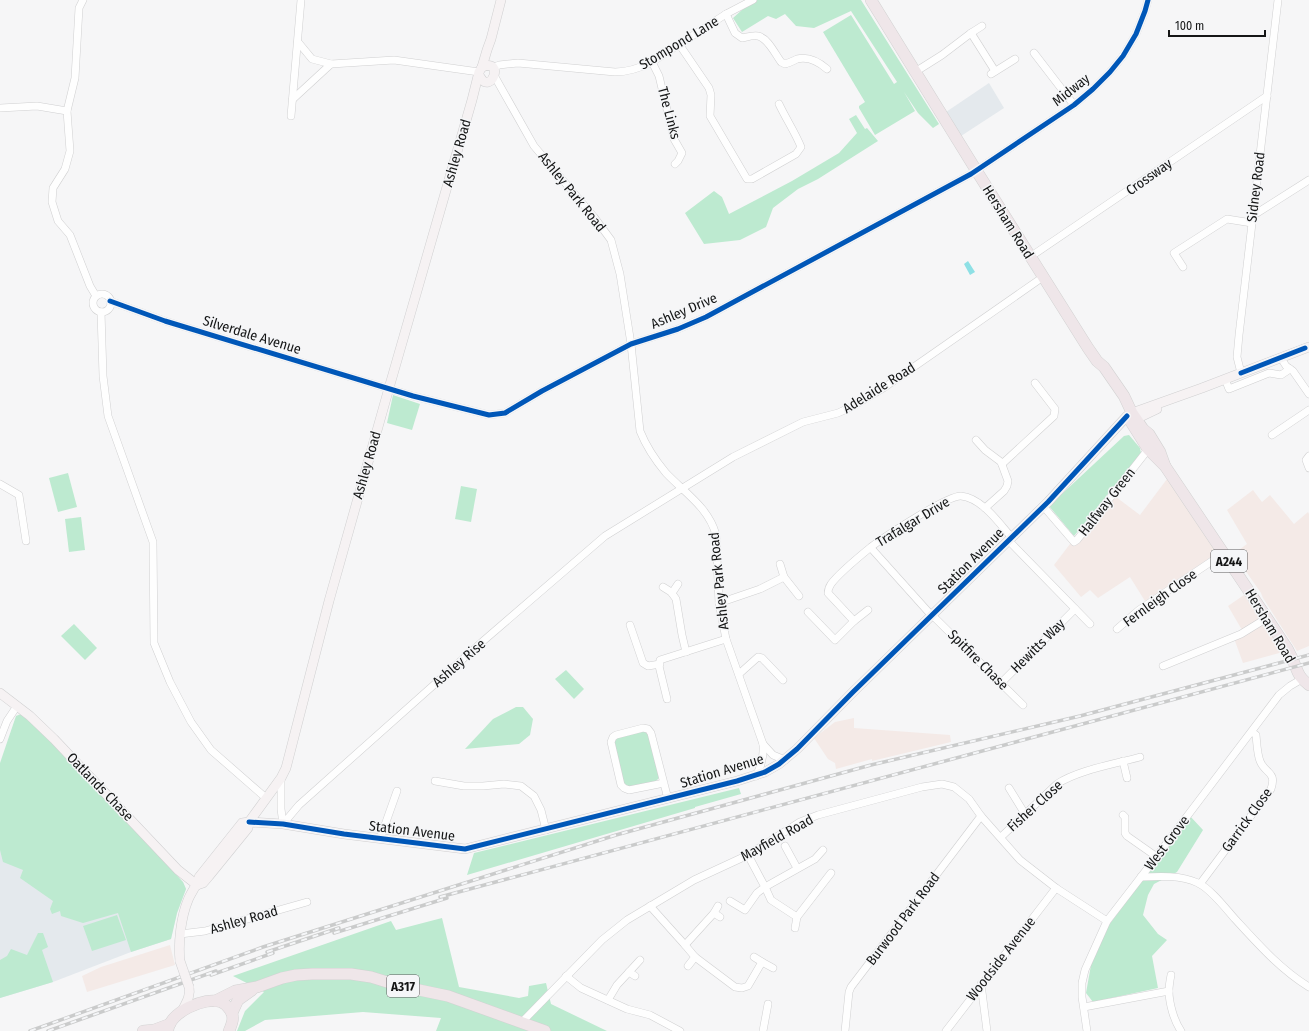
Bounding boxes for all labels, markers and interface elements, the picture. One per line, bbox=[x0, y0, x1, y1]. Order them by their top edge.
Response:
scale bar bbox=[1169, 12, 1265, 38]
street label: Stompond Lane bbox=[636, 13, 722, 73]
text: 100 m bbox=[1175, 19, 1204, 33]
street label: Midway bbox=[1049, 70, 1094, 110]
street label: The Links bbox=[654, 85, 684, 141]
street label: Ashley Road bbox=[439, 117, 475, 189]
street label: Ashley Park Road bbox=[535, 149, 609, 235]
street label: Sidney Road bbox=[1243, 151, 1269, 223]
street label: Crossway bbox=[1123, 155, 1176, 199]
street label: Hersham Road bbox=[979, 182, 1037, 262]
street label: Ashley Drive bbox=[648, 289, 720, 333]
street label: Silverdale Avenue bbox=[201, 312, 303, 358]
street label: Adelaide Road bbox=[840, 359, 918, 417]
street label: Ashley Road bbox=[349, 429, 385, 501]
street label: Halfway Green bbox=[1075, 464, 1139, 540]
street label: Trafalgar Drive bbox=[873, 493, 953, 551]
street label: Station Avenue bbox=[934, 524, 1008, 598]
street label: Ashley Park Road bbox=[705, 531, 733, 631]
road number: A244 bbox=[1211, 550, 1247, 572]
street label: Fernleigh Close bbox=[1120, 566, 1200, 630]
street label: Hersham Road bbox=[1241, 586, 1299, 666]
street label: Hewitts Way bbox=[1007, 615, 1069, 677]
street label: Spitfire Chase bbox=[944, 626, 1012, 694]
street label: Ashley Rise bbox=[429, 635, 489, 691]
street label: Oatlands Chase bbox=[63, 749, 137, 825]
street label: Station Avenue bbox=[678, 750, 766, 792]
street label: Fisher Close bbox=[1004, 777, 1066, 835]
street label: Garrick Close bbox=[1218, 785, 1276, 855]
street label: Mayfield Road bbox=[738, 811, 816, 865]
street label: West Grove bbox=[1141, 812, 1193, 874]
street label: Station Avenue bbox=[368, 817, 456, 845]
street label: Burwood Park Road bbox=[863, 869, 943, 969]
street label: Ashley Road bbox=[208, 902, 280, 938]
street label: Woodside Avenue bbox=[963, 914, 1039, 1004]
road number: A317 bbox=[387, 975, 419, 997]

